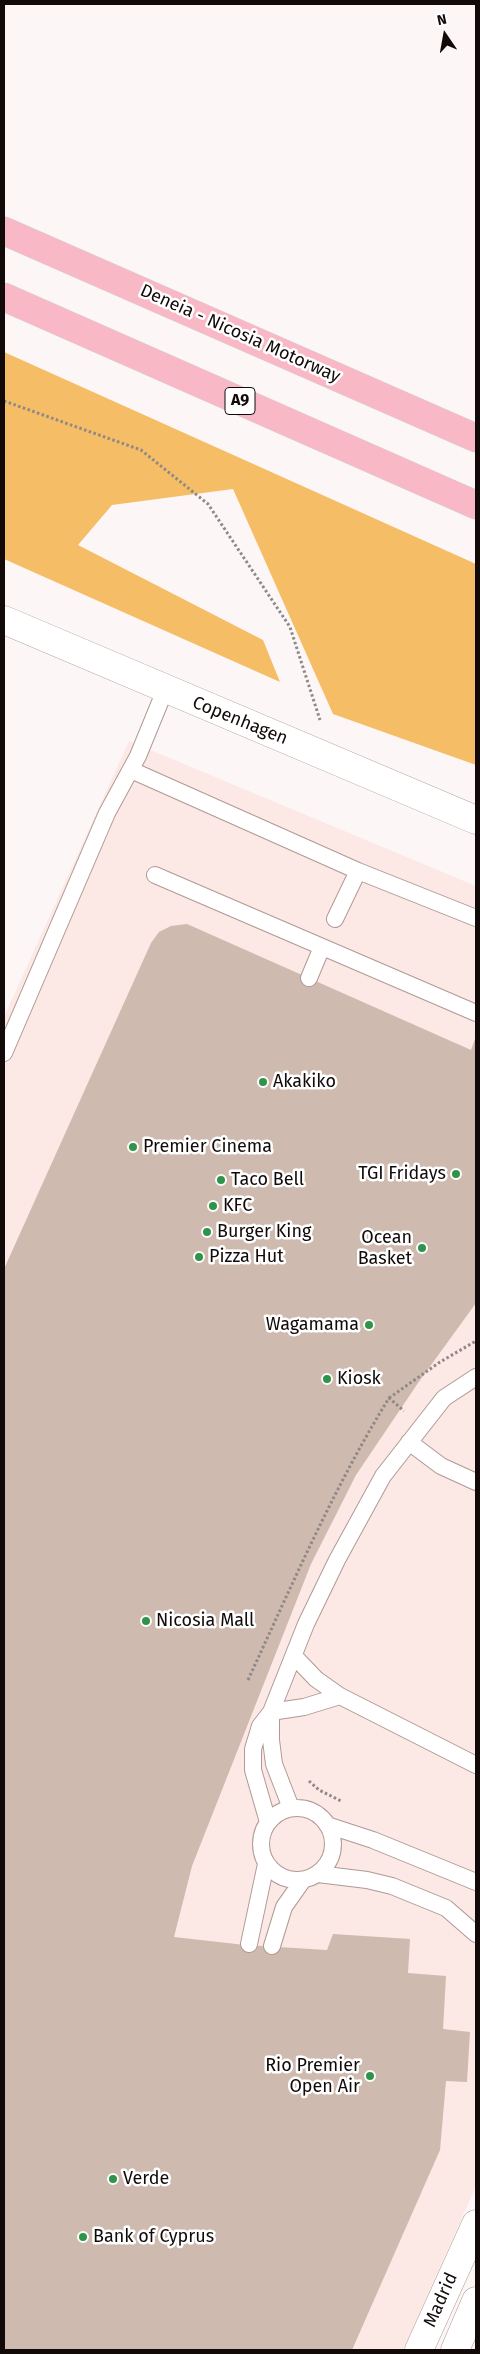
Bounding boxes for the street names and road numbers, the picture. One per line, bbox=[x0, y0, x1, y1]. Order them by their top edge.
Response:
street label: Deneia - Nicosia Motorway bbox=[137, 280, 343, 388]
road number: A9 bbox=[225, 388, 255, 414]
street label: Copenhagen bbox=[189, 692, 291, 750]
street label: Madrid bbox=[419, 2269, 463, 2331]

